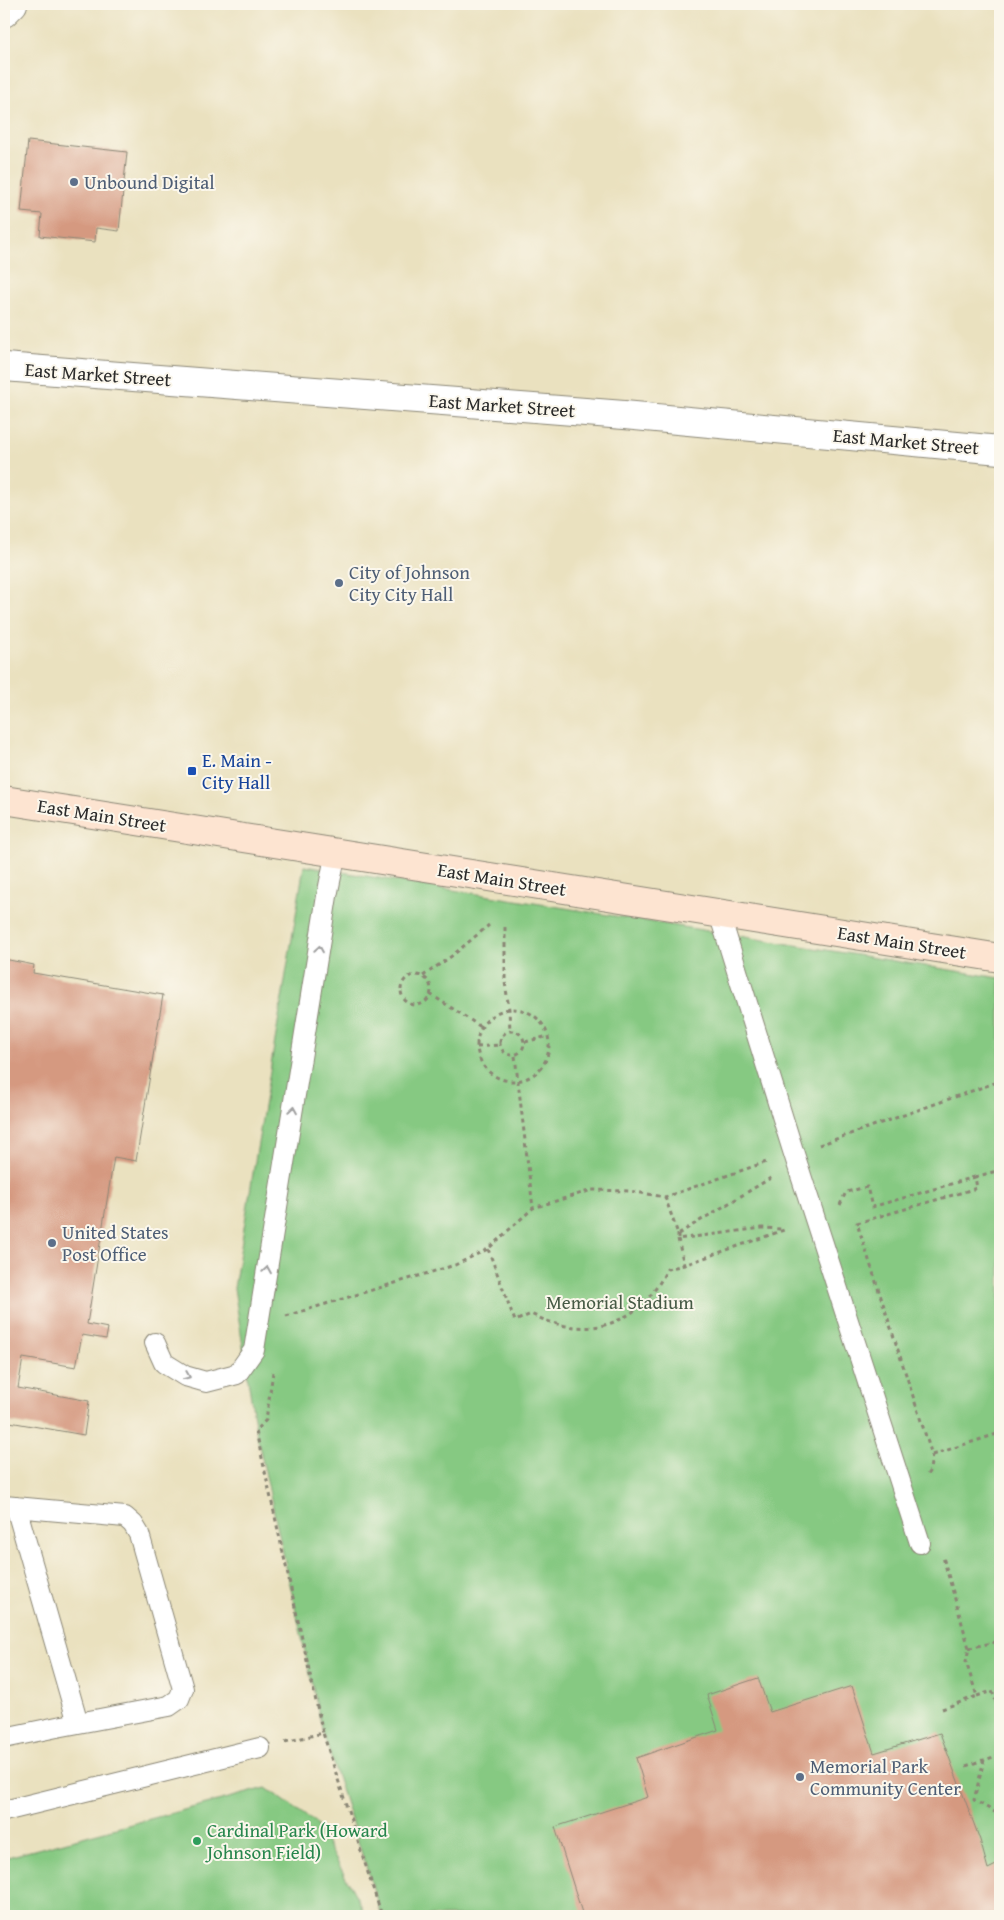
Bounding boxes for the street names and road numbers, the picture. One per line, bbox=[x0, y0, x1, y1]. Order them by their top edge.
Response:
street label: East Market Street bbox=[24, 355, 172, 393]
street label: East Market Street bbox=[428, 386, 576, 424]
street label: East Market Street bbox=[832, 421, 981, 461]
street label: East Main Street bbox=[36, 791, 169, 839]
street label: East Main Street bbox=[436, 855, 569, 903]
street label: East Main Street bbox=[836, 918, 969, 966]

